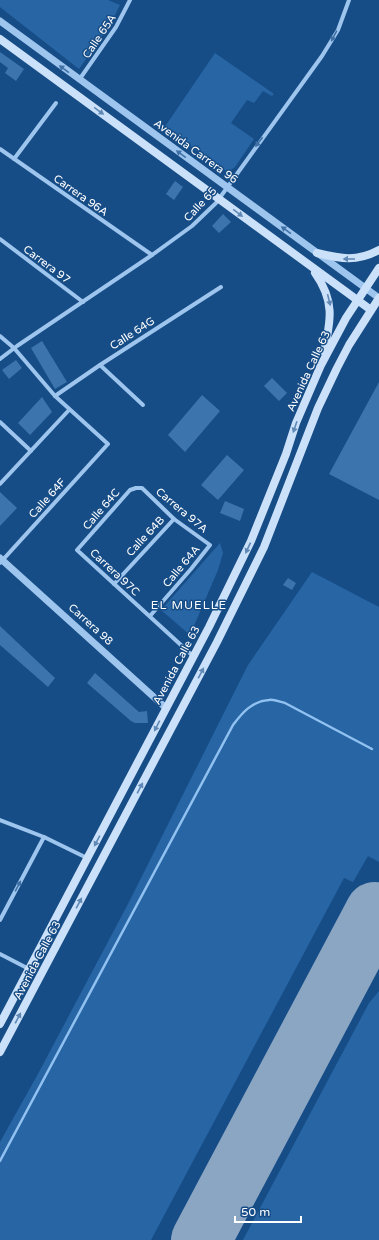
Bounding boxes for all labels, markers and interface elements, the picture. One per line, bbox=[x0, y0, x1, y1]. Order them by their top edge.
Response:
street label: Calle 65A bbox=[80, 12, 119, 61]
one-way arrow bbox=[331, 30, 338, 42]
one-way arrow bbox=[59, 64, 70, 73]
one-way arrow bbox=[94, 107, 105, 115]
street label: Avenida Carrera 96 bbox=[151, 117, 240, 186]
one-way arrow bbox=[256, 137, 264, 147]
one-way arrow bbox=[175, 150, 186, 158]
street label: Carrera 96A bbox=[51, 172, 110, 219]
street label: Calle 65 bbox=[181, 184, 220, 224]
one-way arrow bbox=[233, 208, 244, 217]
one-way arrow bbox=[281, 226, 291, 234]
street label: Carrera 97 bbox=[21, 243, 73, 286]
one-way arrow bbox=[342, 256, 355, 262]
one-way arrow bbox=[326, 294, 332, 306]
street label: Calle 64G bbox=[108, 314, 157, 353]
street label: Avenida Calle 63 bbox=[284, 329, 333, 414]
one-way arrow bbox=[292, 421, 298, 433]
street label: Calle 64F bbox=[26, 476, 69, 521]
street label: Carrera 97A bbox=[153, 485, 210, 536]
street label: Calle 64C bbox=[80, 486, 123, 532]
street label: Calle 64B bbox=[124, 513, 167, 559]
one-way arrow bbox=[245, 542, 251, 553]
street label: Calle 64A bbox=[160, 543, 203, 590]
street label: Carrera 97C bbox=[87, 546, 142, 599]
district label: EL MUELLE bbox=[151, 598, 227, 612]
street label: Carrera 98 bbox=[66, 601, 116, 648]
street label: Avenida Calle 63 bbox=[150, 624, 203, 707]
one-way arrow bbox=[198, 667, 204, 679]
one-way arrow bbox=[154, 720, 160, 732]
one-way arrow bbox=[137, 782, 143, 794]
one-way arrow bbox=[94, 835, 100, 847]
one-way arrow bbox=[15, 880, 22, 892]
one-way arrow bbox=[76, 897, 83, 909]
street label: Avenida Calle 63 bbox=[11, 919, 64, 1002]
one-way arrow bbox=[15, 1012, 22, 1024]
scale bar bbox=[235, 1198, 301, 1224]
text: 50 m bbox=[241, 1205, 270, 1219]

